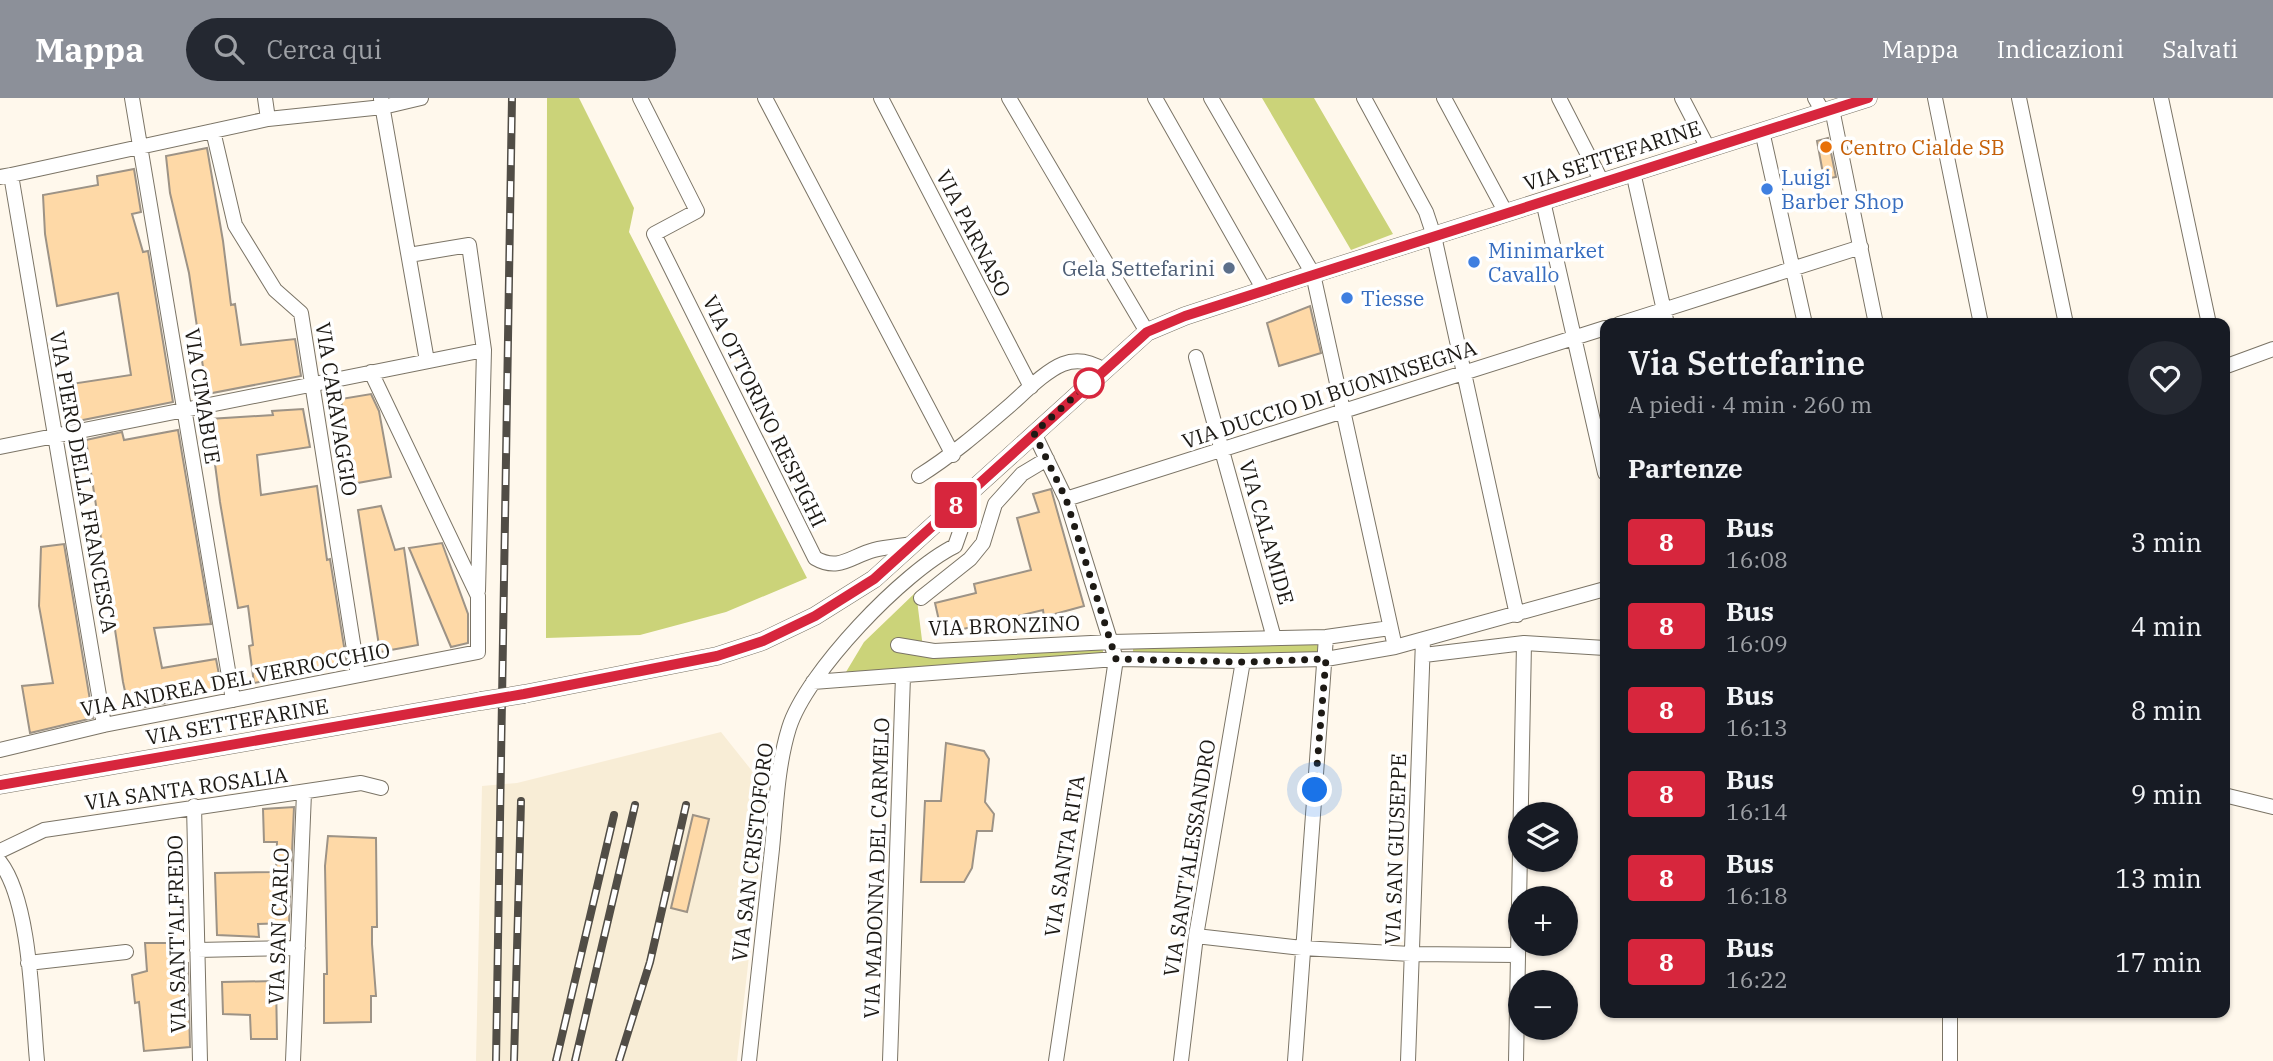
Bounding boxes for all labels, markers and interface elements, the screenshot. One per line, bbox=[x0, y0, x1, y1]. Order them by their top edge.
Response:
search box bbox=[186, 18, 676, 81]
text: Mappa bbox=[35, 28, 144, 71]
icon: search bbox=[210, 30, 248, 68]
text: Cerca qui bbox=[266, 32, 382, 66]
text: Mappa bbox=[1882, 33, 1959, 65]
text: Indicazioni bbox=[1997, 33, 2124, 65]
text: Salvati bbox=[2162, 33, 2238, 65]
street label: VIA SETTEFARINE bbox=[1520, 113, 1704, 197]
place label: Centro Cialde SB bbox=[1840, 133, 2005, 161]
marker: Centro Cialde SB bbox=[1818, 139, 1834, 155]
place label: Luigi Barber Shop bbox=[1781, 163, 1904, 215]
street label: VIA PARNASO bbox=[930, 165, 1018, 301]
marker: Luigi Barber Shop bbox=[1759, 181, 1775, 197]
place label: Minimarket Cavallo bbox=[1488, 236, 1604, 288]
place label: Gela Settefarini bbox=[1062, 254, 1215, 282]
marker: Minimarket Cavallo bbox=[1466, 254, 1482, 270]
marker: Gela Settefarini bbox=[1221, 260, 1237, 276]
place label: Tiesse bbox=[1361, 284, 1424, 312]
street label: VIA OTTORINO RESPIGHI bbox=[697, 290, 833, 532]
marker: Tiesse bbox=[1339, 290, 1355, 306]
street label: VIA CARAVAGGIO bbox=[309, 320, 365, 498]
street label: VIA CIMABUE bbox=[178, 326, 228, 466]
street label: VIA PIERO DELLA FRANCESCA bbox=[44, 329, 124, 636]
street label: VIA DUCCIO DI BUONINSEGNA bbox=[1178, 333, 1480, 455]
text: Via Settefarine bbox=[1628, 341, 1865, 384]
button: heart bbox=[2128, 341, 2202, 415]
unlabelled marker bbox=[1074, 368, 1104, 398]
text: A piedi · 4 min · 260 m bbox=[1628, 389, 1872, 419]
text: Partenze bbox=[1628, 451, 1743, 485]
street label: VIA CALAMIDE bbox=[1233, 456, 1301, 608]
line badge: 8 bbox=[933, 482, 979, 528]
text: 8 bbox=[949, 489, 963, 521]
text: Bus bbox=[1726, 510, 1774, 544]
text: 3 min bbox=[2131, 525, 2202, 559]
text: 8 bbox=[1659, 526, 1674, 558]
text: 16:08 bbox=[1726, 544, 1788, 574]
text: Bus bbox=[1726, 594, 1774, 628]
street label: VIA BRONZINO bbox=[928, 608, 1080, 642]
text: 4 min bbox=[2131, 609, 2202, 643]
text: 8 bbox=[1659, 610, 1674, 642]
text: 16:09 bbox=[1726, 628, 1788, 658]
street label: VIA ANDREA DEL VERROCCHIO bbox=[78, 635, 392, 723]
text: Bus bbox=[1726, 678, 1774, 712]
street label: VIA SETTEFARINE bbox=[143, 691, 331, 751]
text: 8 min bbox=[2131, 693, 2202, 727]
text: 8 bbox=[1659, 694, 1674, 726]
text: 16:13 bbox=[1726, 712, 1788, 742]
street label: VIA MADONNA DEL CARMELO bbox=[857, 717, 895, 1019]
street label: VIA SANT'ALESSANDRO bbox=[1156, 737, 1222, 979]
street label: VIA SAN CRISTOFORO bbox=[725, 741, 779, 963]
street label: VIA SAN GIUSEPPE bbox=[1378, 753, 1412, 945]
street label: VIA SANTA ROSALIA bbox=[83, 760, 290, 816]
text: Bus bbox=[1726, 762, 1774, 796]
street label: VIA SANTA RITA bbox=[1037, 772, 1091, 939]
your location bbox=[1297, 772, 1332, 807]
text: 9 min bbox=[2131, 777, 2202, 811]
text: 8 bbox=[1659, 778, 1674, 810]
text: 16:14 bbox=[1726, 796, 1788, 826]
map controls bbox=[1508, 802, 1578, 1040]
button: layers bbox=[1508, 802, 1578, 872]
street label: VIA SANT'ALFREDO bbox=[160, 834, 192, 1034]
text: Bus bbox=[1726, 846, 1774, 880]
street label: VIA SAN CARLO bbox=[261, 847, 295, 1005]
text: 13 min bbox=[2115, 861, 2202, 895]
text: 8 bbox=[1659, 862, 1674, 894]
text: 16:18 bbox=[1726, 880, 1788, 910]
button: + bbox=[1508, 886, 1578, 956]
text: Bus bbox=[1726, 930, 1774, 964]
text: 17 min bbox=[2115, 945, 2202, 979]
text: 8 bbox=[1659, 946, 1674, 978]
text: 16:22 bbox=[1726, 964, 1788, 994]
button: − bbox=[1508, 970, 1578, 1040]

